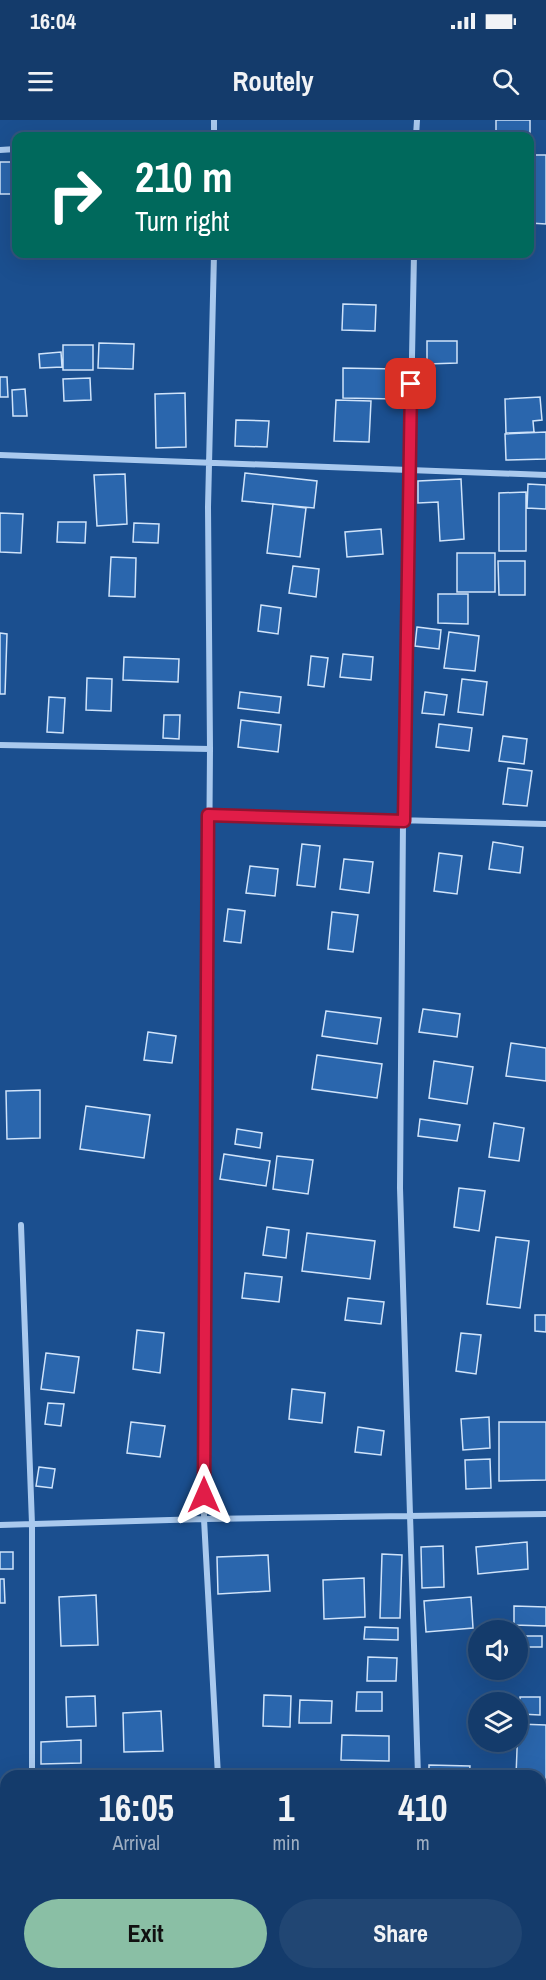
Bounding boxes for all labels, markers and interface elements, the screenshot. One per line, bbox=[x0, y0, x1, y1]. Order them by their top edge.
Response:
text: 16:04 bbox=[30, 6, 76, 36]
text: Routely bbox=[232, 63, 314, 99]
icon: menu bbox=[24, 65, 57, 98]
icon: search bbox=[489, 65, 522, 98]
text: 210 m bbox=[135, 149, 233, 205]
icon: right bbox=[36, 156, 114, 234]
text: Turn right bbox=[135, 203, 229, 239]
pin bbox=[385, 358, 436, 409]
icon: arrive bbox=[394, 367, 427, 400]
position arrow bbox=[172, 1463, 236, 1527]
map controls bbox=[468, 1620, 528, 1752]
button: sound bbox=[468, 1620, 528, 1680]
button: layers bbox=[468, 1692, 528, 1752]
text: 16:05 bbox=[98, 1784, 174, 1832]
text: 1 bbox=[278, 1784, 294, 1832]
text: 410 bbox=[398, 1784, 448, 1832]
text: Arrival bbox=[113, 1829, 160, 1856]
text: min bbox=[272, 1829, 300, 1856]
text: m bbox=[416, 1829, 430, 1856]
button: Exit bbox=[24, 1899, 267, 1968]
button: Share bbox=[279, 1899, 522, 1968]

